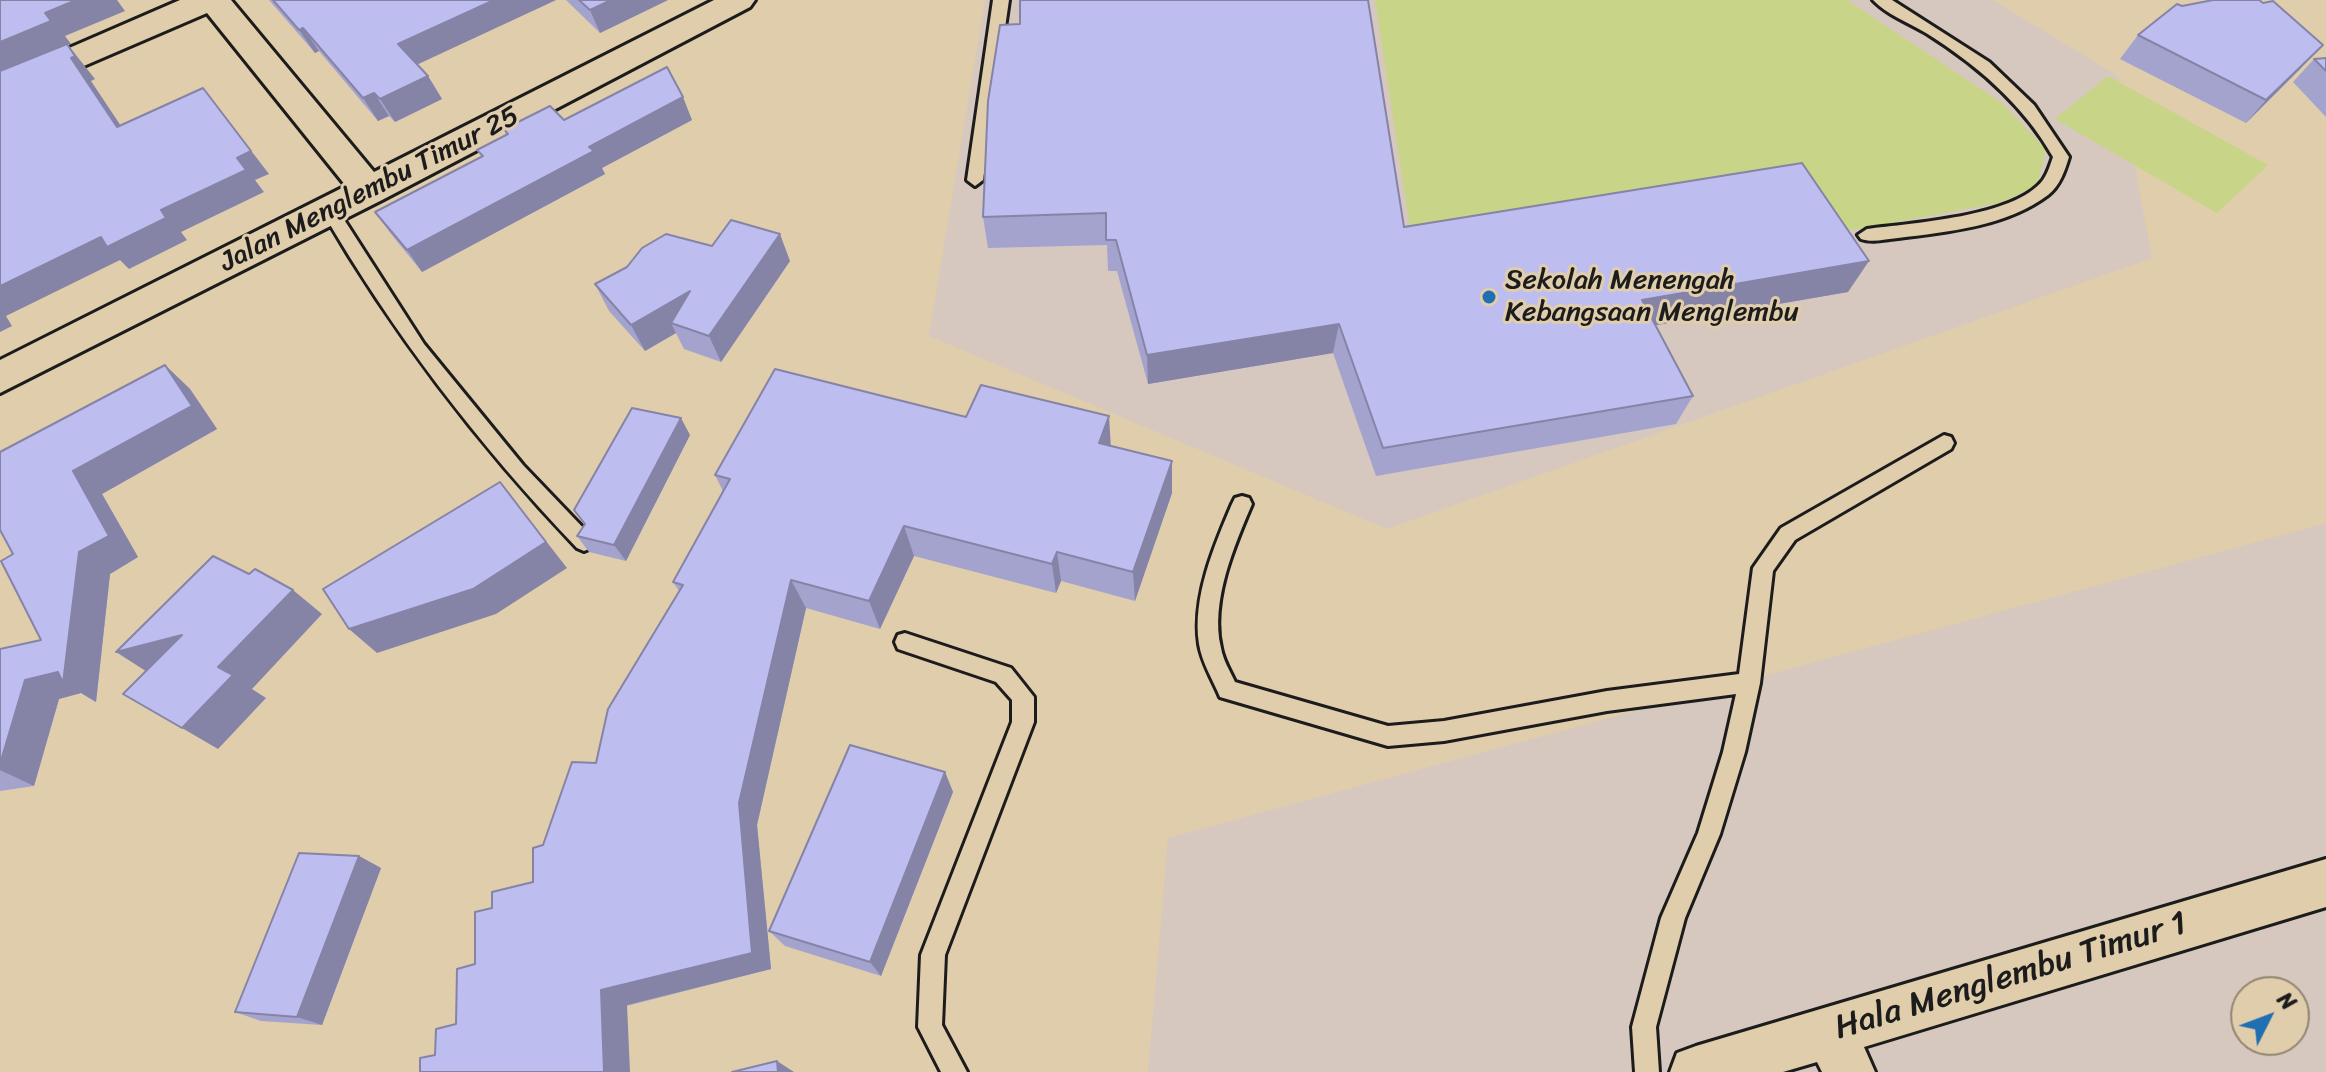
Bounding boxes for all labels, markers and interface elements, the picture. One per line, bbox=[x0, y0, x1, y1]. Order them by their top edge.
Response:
street label: Jalan Menglembu Timur 25 bbox=[215, 100, 525, 280]
place label: Sekolah Menengah Kebangsaan Menglembu bbox=[1505, 264, 1799, 330]
marker: Sekolah Menengah Kebangsaan Menglembu bbox=[1480, 288, 1498, 306]
street label: Hala Menglembu Timur 1 bbox=[1830, 904, 2192, 1050]
north arrow bbox=[2230, 976, 2310, 1056]
text: N bbox=[2267, 982, 2306, 1020]

